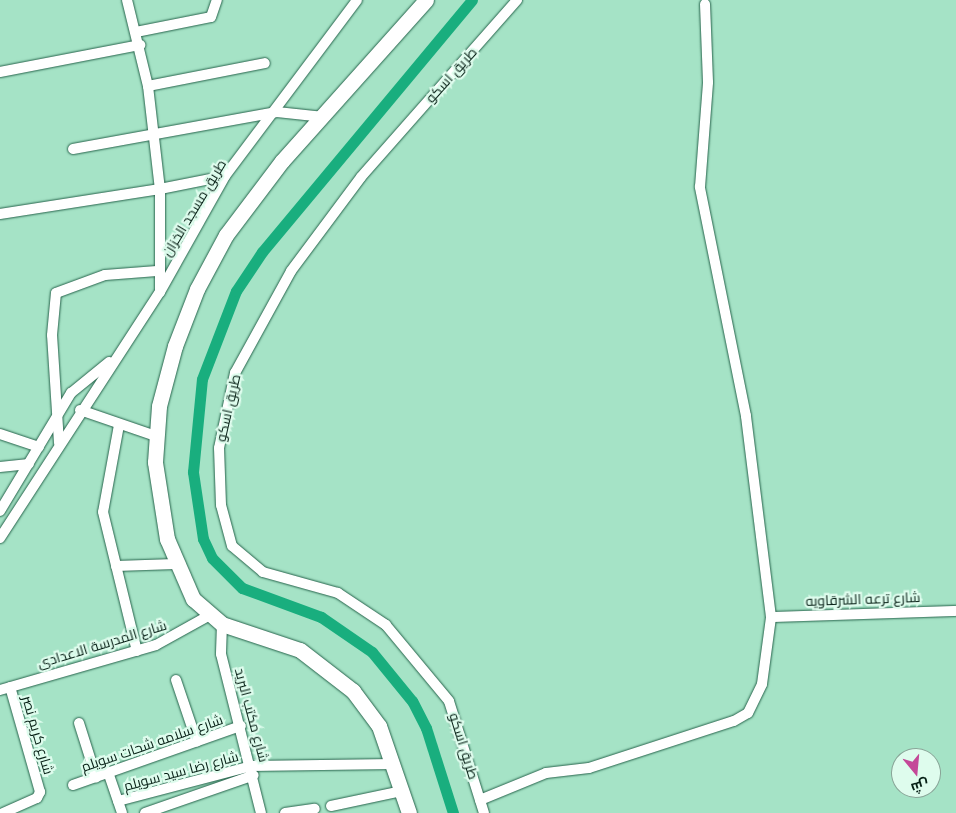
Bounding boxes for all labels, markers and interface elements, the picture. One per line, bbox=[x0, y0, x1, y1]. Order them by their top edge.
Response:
street label: طريق اسكو bbox=[422, 44, 480, 106]
street label: طريق مسجد الخزان bbox=[158, 156, 230, 260]
street label: طريق اسكو bbox=[212, 373, 244, 443]
street label: شارع ترعه الشرقاويه bbox=[805, 589, 921, 609]
street label: شارع المدرسة الاعدادى bbox=[35, 616, 169, 672]
street label: شارع مكتب البريد bbox=[231, 666, 273, 764]
street label: شارع كريم نصر bbox=[19, 694, 57, 776]
street label: شارع سلامه شحات سويلم bbox=[79, 711, 225, 775]
street label: طريق اسكو bbox=[446, 711, 482, 781]
street label: شارع رضا سيد سويلم bbox=[122, 748, 240, 794]
north arrow bbox=[891, 748, 941, 798]
text: ش bbox=[909, 776, 931, 797]

